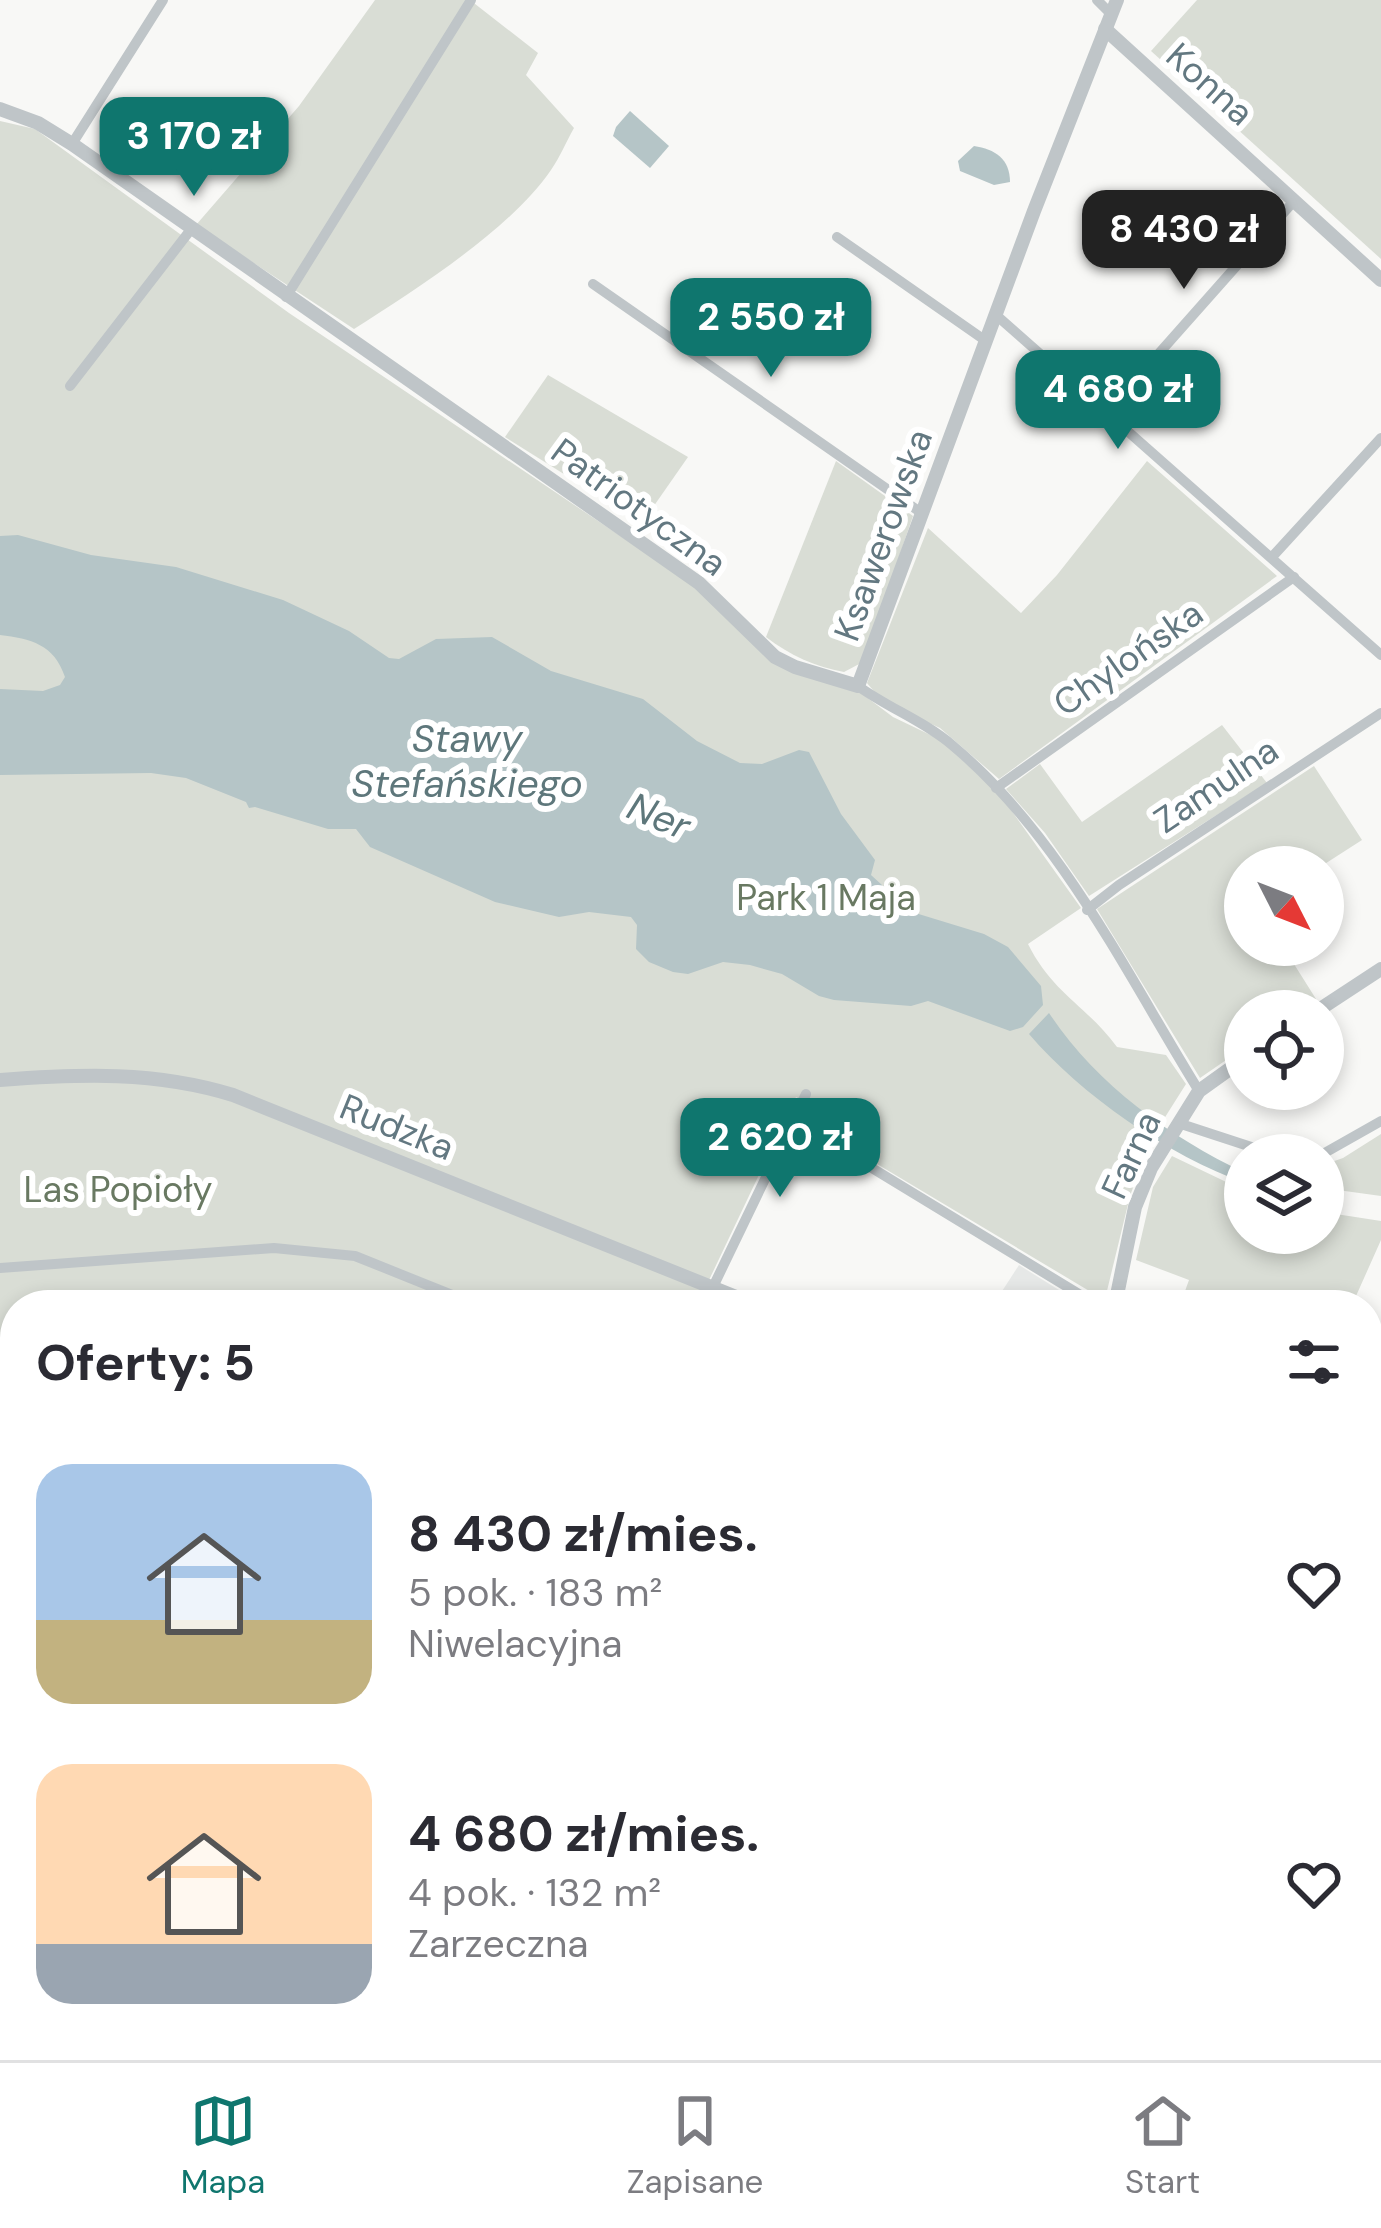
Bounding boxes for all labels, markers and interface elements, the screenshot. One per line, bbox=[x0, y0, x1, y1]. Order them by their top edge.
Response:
street label: Konna bbox=[1156, 32, 1264, 136]
pin: 3 170 zł bbox=[70, 97, 318, 199]
text: 3 170 zł bbox=[127, 110, 261, 161]
pin: 8 430 zł bbox=[1060, 190, 1308, 292]
text: 8 430 zł bbox=[1109, 203, 1259, 254]
pin: 2 550 zł bbox=[647, 278, 895, 380]
text: 2 550 zł bbox=[697, 291, 845, 342]
pin: 4 680 zł bbox=[994, 350, 1242, 452]
text: 4 680 zł bbox=[1042, 363, 1194, 414]
street label: Ksawerowska bbox=[823, 423, 943, 647]
street label: Patriotyczna bbox=[542, 428, 736, 586]
street label: Chylońska bbox=[1044, 590, 1212, 726]
water label: Stawy Stefańskiego bbox=[351, 713, 583, 809]
street label: Zamulna bbox=[1145, 726, 1287, 844]
water label: Ner bbox=[620, 780, 699, 852]
north arrow bbox=[1224, 846, 1344, 966]
map controls bbox=[1224, 846, 1344, 1254]
park label: Park 1 Maja bbox=[736, 874, 916, 921]
button: locate bbox=[1224, 990, 1344, 1110]
street label: Rudzka bbox=[333, 1083, 461, 1171]
pin: 2 620 zł bbox=[656, 1098, 904, 1200]
street label: Farna bbox=[1090, 1104, 1172, 1206]
text: 2 620 zł bbox=[707, 1111, 853, 1162]
button: layers bbox=[1224, 1134, 1344, 1254]
park label: Las Popioły bbox=[24, 1166, 212, 1213]
text: Oferty: 5 bbox=[36, 1329, 255, 1396]
icon: filters bbox=[1281, 1329, 1347, 1395]
text: 8 430 zł/mies. bbox=[408, 1500, 758, 1567]
icon: home bbox=[132, 1512, 276, 1656]
icon: heart bbox=[1281, 1551, 1347, 1617]
text: 5 pok. · 183 m² bbox=[408, 1567, 662, 1618]
text: Niwelacyjna bbox=[408, 1618, 622, 1669]
text: 4 680 zł/mies. bbox=[408, 1800, 759, 1867]
icon: home bbox=[132, 1812, 276, 1956]
icon: heart bbox=[1281, 1851, 1347, 1917]
text: 4 pok. · 132 m² bbox=[408, 1867, 661, 1918]
text: Zarzeczna bbox=[408, 1918, 589, 1969]
tab: Mapa bbox=[181, 2088, 265, 2203]
tab: Zapisane bbox=[627, 2088, 763, 2203]
tab: Start bbox=[1125, 2088, 1200, 2203]

